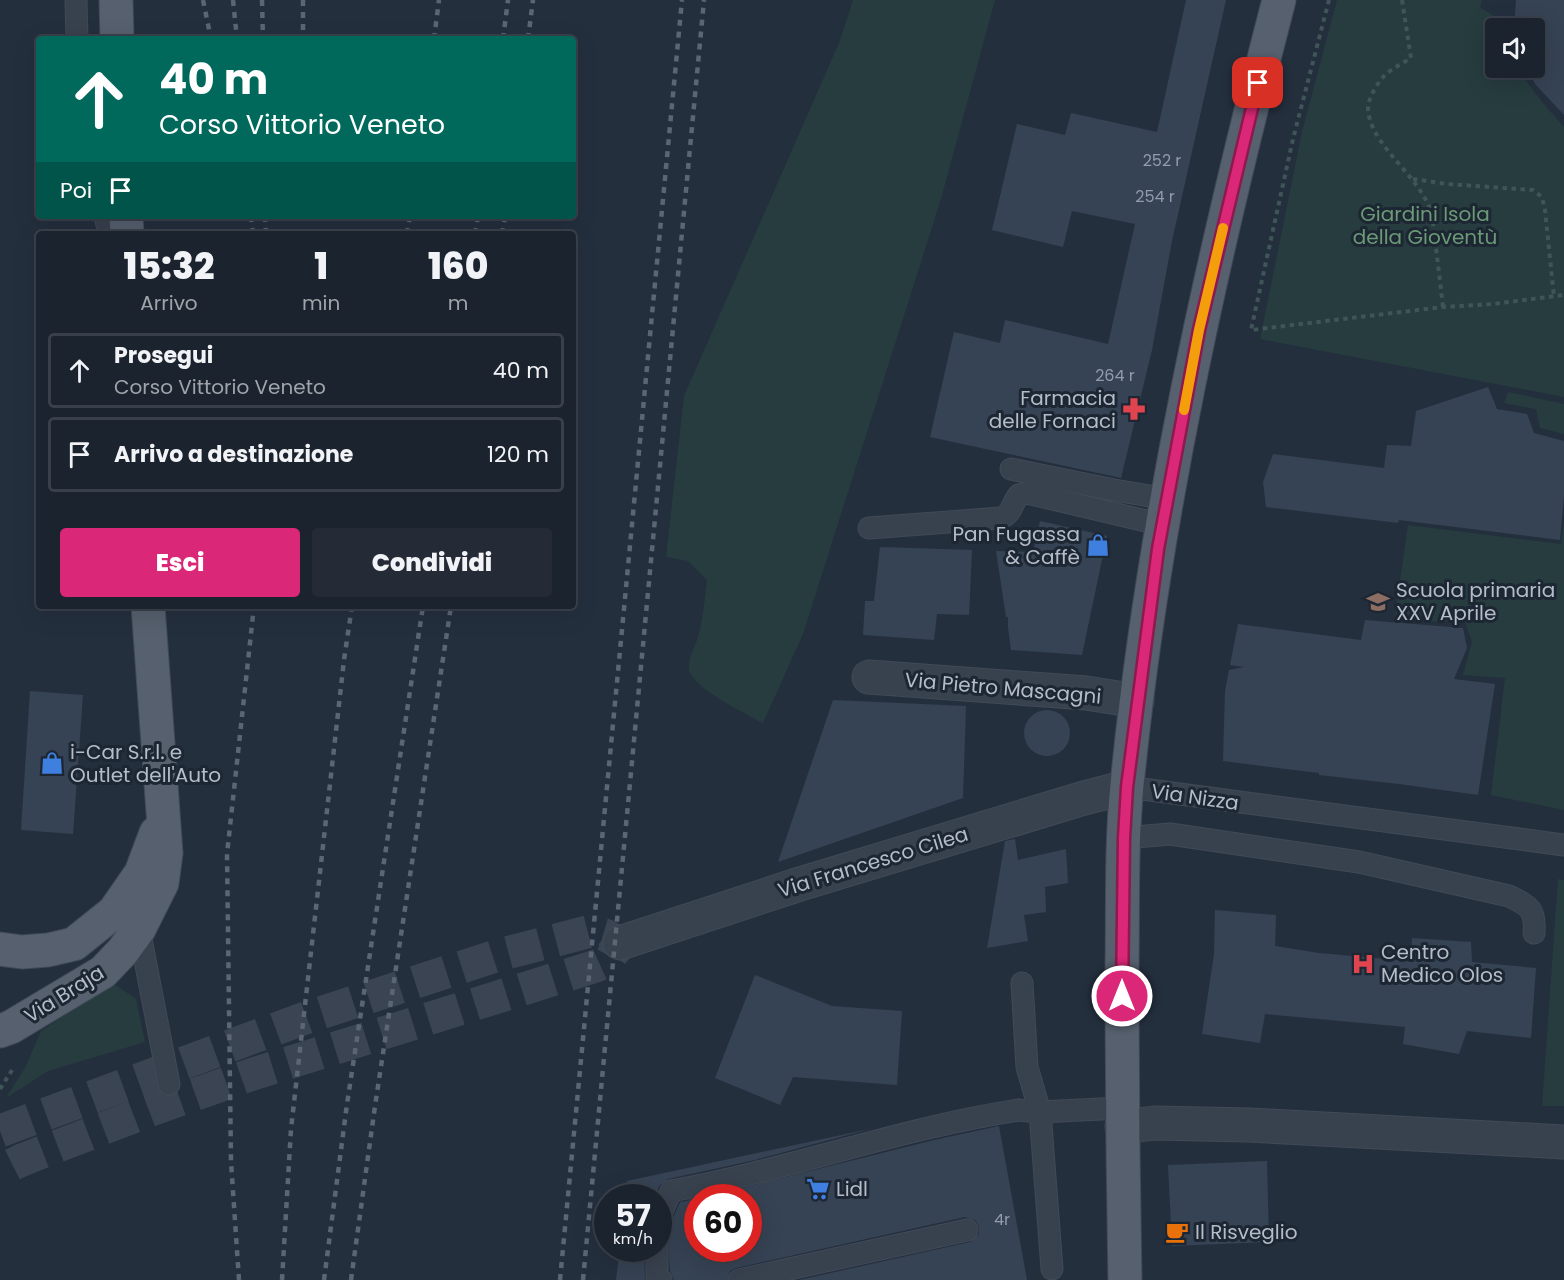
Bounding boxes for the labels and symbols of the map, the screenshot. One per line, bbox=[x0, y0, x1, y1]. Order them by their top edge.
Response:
pin bbox=[1232, 57, 1283, 108]
house number: 252 r bbox=[1143, 149, 1181, 172]
house number: 254 r bbox=[1135, 185, 1175, 208]
park label: Giardini Isola della Gioventù bbox=[1353, 200, 1497, 251]
house number: 264 r bbox=[1095, 364, 1135, 387]
place label: Farmacia delle Fornaci bbox=[989, 384, 1116, 435]
pharmacy icon: Farmacia delle Fornaci bbox=[1121, 396, 1147, 422]
place label: Pan Fugassa & Caffè bbox=[952, 520, 1080, 571]
shop icon: Pan Fugassa & Caffè bbox=[1085, 532, 1111, 558]
place label: Scuola primaria XXV Aprile bbox=[1396, 576, 1555, 627]
school or university icon: Scuola primaria XXV Aprile bbox=[1365, 589, 1391, 615]
street label: Via Pietro Mascagni bbox=[904, 665, 1102, 711]
place label: i-Car S.r.l. e Outlet dell'Auto bbox=[70, 738, 221, 789]
shop icon: i-Car S.r.l. e Outlet dell'Auto bbox=[39, 750, 65, 776]
street label: Via Nizza bbox=[1149, 777, 1241, 817]
street label: Via Francesco Cilea bbox=[774, 820, 972, 904]
place label: Centro Medico Olos bbox=[1381, 938, 1503, 989]
hospital icon: Centro Medico Olos bbox=[1350, 951, 1376, 977]
street label: Via Braja bbox=[19, 959, 109, 1029]
position arrow bbox=[1090, 964, 1154, 1028]
place label: Lidl bbox=[836, 1175, 868, 1203]
supermarket icon: Lidl bbox=[805, 1176, 831, 1202]
speed limit sign: 60 bbox=[684, 1184, 762, 1262]
house number: 4r bbox=[994, 1208, 1010, 1231]
place label: Il Risveglio bbox=[1195, 1218, 1297, 1246]
cafe icon: Il Risveglio bbox=[1164, 1219, 1190, 1245]

